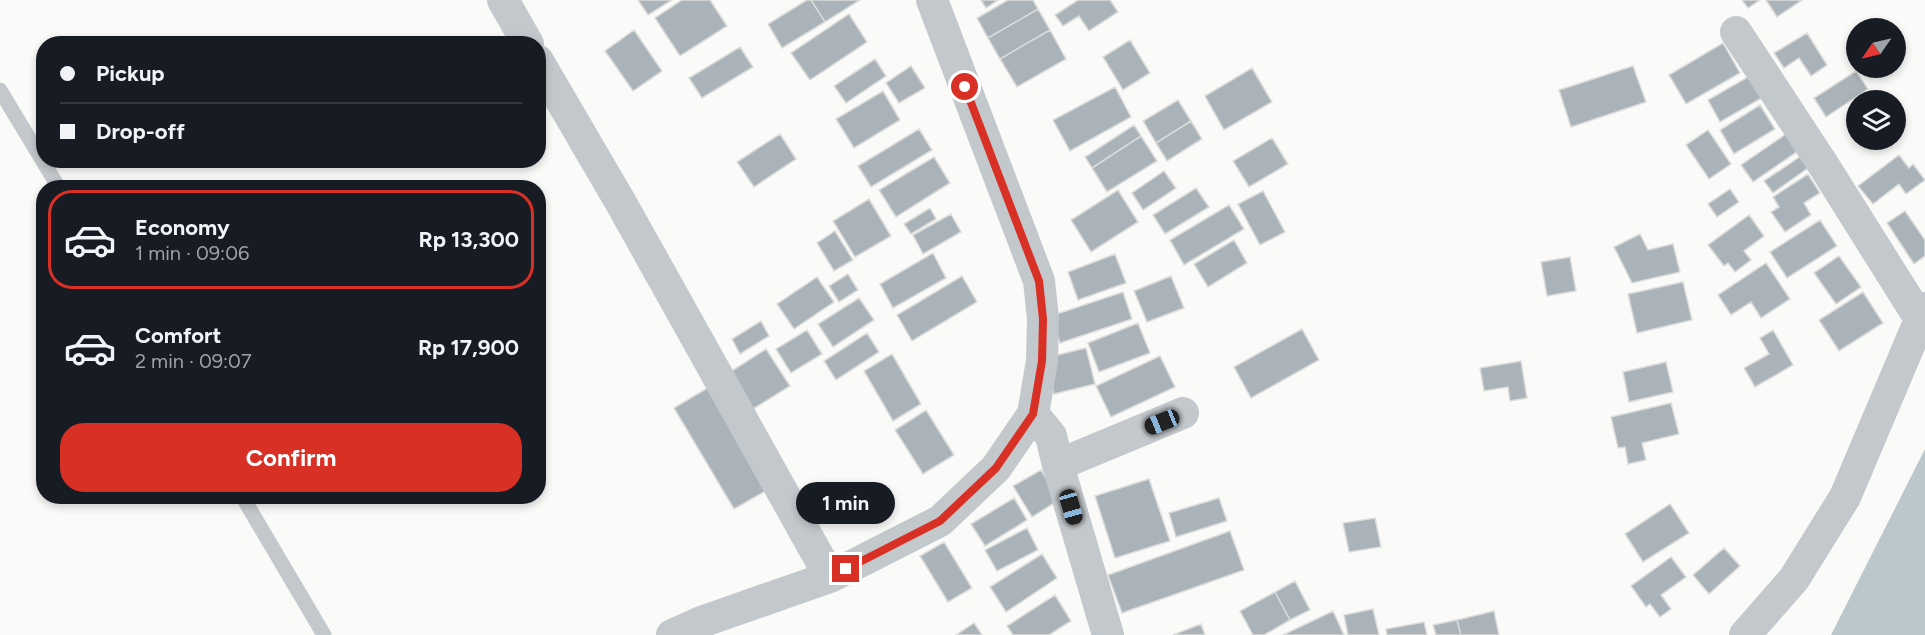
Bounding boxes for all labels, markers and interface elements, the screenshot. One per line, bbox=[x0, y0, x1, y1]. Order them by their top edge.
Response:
north arrow bbox=[1846, 18, 1906, 78]
map controls bbox=[1846, 18, 1906, 150]
text: Pickup bbox=[96, 60, 165, 87]
route start bbox=[951, 73, 978, 100]
button: layers bbox=[1846, 90, 1906, 150]
text: Drop-off bbox=[96, 118, 185, 145]
icon: car bbox=[63, 213, 117, 267]
text: Economy bbox=[135, 214, 230, 241]
text: Rp 13,300 bbox=[418, 226, 519, 253]
text: 1 min · 09:06 bbox=[135, 241, 249, 265]
icon: car bbox=[63, 321, 117, 375]
text: Comfort bbox=[135, 322, 221, 349]
text: Rp 17,900 bbox=[418, 334, 519, 361]
text: 2 min · 09:07 bbox=[135, 349, 252, 373]
car bbox=[1142, 407, 1182, 437]
button: Confirm bbox=[60, 423, 522, 492]
callout: 1 min bbox=[796, 482, 896, 524]
car bbox=[1057, 487, 1085, 527]
text: 1 min bbox=[822, 491, 869, 515]
route end bbox=[832, 555, 859, 582]

